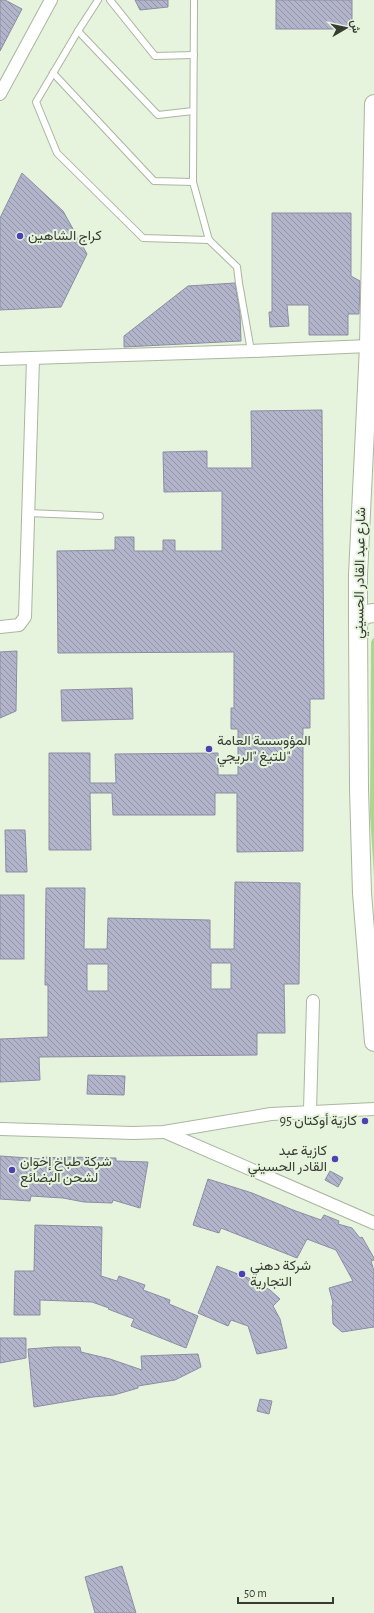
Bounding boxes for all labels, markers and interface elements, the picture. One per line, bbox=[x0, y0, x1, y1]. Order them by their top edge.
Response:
north arrow bbox=[326, 8, 366, 48]
text: ش bbox=[348, 19, 362, 34]
place label: كراج الشاهين bbox=[28, 229, 102, 246]
marker: كراج الشاهين bbox=[15, 231, 25, 241]
street label: شارع عبد القادر الحسيني bbox=[352, 507, 372, 639]
place label: المؤوسسة العامة للتيغ "الريجي" bbox=[217, 734, 311, 768]
marker: المؤوسسة العامة للتيغ "الريجي" bbox=[204, 744, 214, 754]
place label: كازية أوكتان 95 bbox=[279, 1113, 357, 1129]
marker: كازية أوكتان 95 bbox=[360, 1116, 370, 1126]
place label: كازية عبد القادر الحسيني bbox=[248, 1144, 327, 1178]
marker: كازية عبد القادر الحسيني bbox=[330, 1154, 340, 1164]
place label: شركة طباخ إخوان لشحن البضائع bbox=[20, 1155, 112, 1188]
marker: شركة طباخ إخوان لشحن البضائع bbox=[7, 1165, 17, 1175]
place label: شركة دهني التجارية bbox=[250, 1259, 311, 1290]
marker: شركة دهني التجارية bbox=[237, 1269, 247, 1279]
scale bar bbox=[238, 1579, 333, 1605]
text: 50 m bbox=[244, 1587, 267, 1599]

